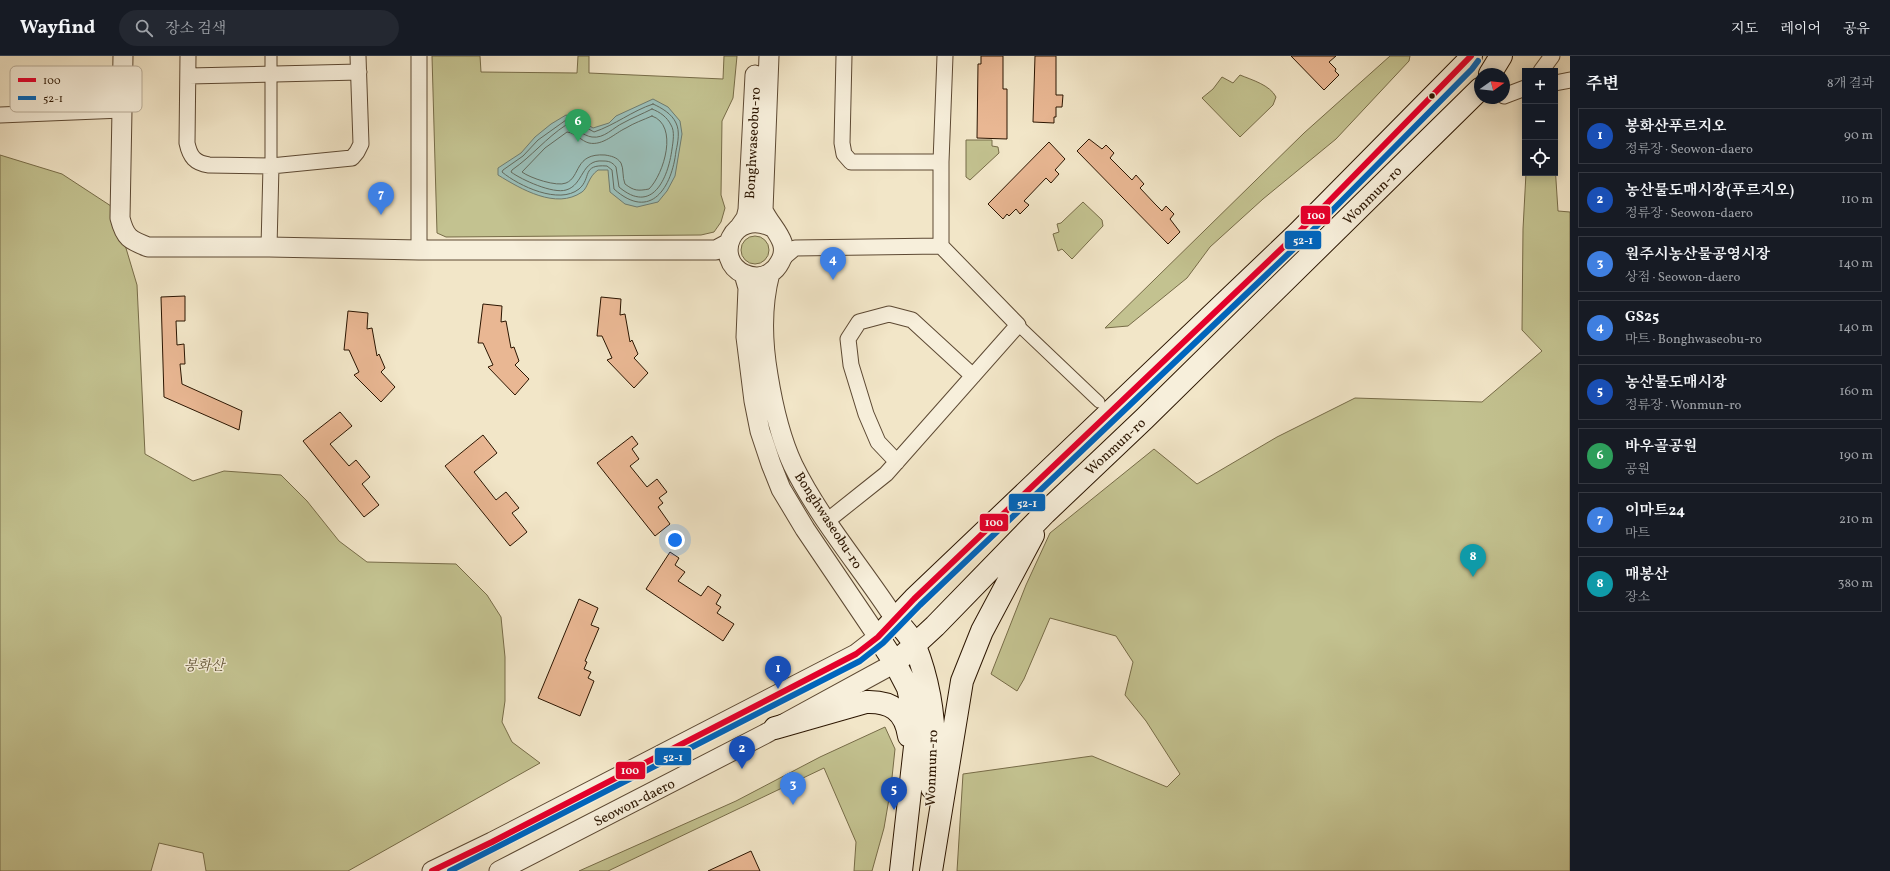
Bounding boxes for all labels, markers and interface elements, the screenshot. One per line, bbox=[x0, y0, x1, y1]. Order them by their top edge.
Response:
search box bbox=[119, 10, 399, 46]
text: Wayfind bbox=[20, 15, 95, 41]
icon: search bbox=[133, 17, 155, 39]
text: 장소 검색 bbox=[165, 19, 226, 40]
text: 지도 bbox=[1731, 20, 1758, 39]
text: 레이어 bbox=[1780, 20, 1821, 39]
text: 공유 bbox=[1843, 20, 1870, 39]
legend bbox=[10, 66, 142, 112]
north arrow bbox=[1474, 68, 1510, 104]
map controls bbox=[1522, 68, 1558, 176]
button: + bbox=[1522, 68, 1558, 104]
text: 주변 bbox=[1586, 73, 1619, 96]
text: 100 bbox=[43, 74, 61, 89]
text: 8개 결과 bbox=[1827, 75, 1874, 93]
street label: Bonghwaseobu-ro bbox=[741, 87, 766, 199]
unlabelled marker bbox=[1427, 91, 1437, 101]
text: 52-1 bbox=[43, 92, 63, 107]
button: − bbox=[1522, 104, 1558, 140]
pin: 6 bbox=[565, 109, 591, 142]
text: 봉화산푸르지오 bbox=[1625, 117, 1726, 138]
text: 1 bbox=[1597, 127, 1603, 145]
text: 90 m bbox=[1844, 127, 1873, 145]
button: locate bbox=[1522, 140, 1558, 176]
text: 정류장 · Seowon-daero bbox=[1625, 141, 1753, 159]
street label: Wonmun-ro bbox=[1339, 162, 1407, 230]
text: 농산물도매시장(푸르지오) bbox=[1625, 181, 1794, 202]
pin: 7 bbox=[368, 182, 394, 215]
text: 2 bbox=[1597, 191, 1603, 209]
text: 110 m bbox=[1841, 191, 1873, 209]
line badge: 100 bbox=[1300, 205, 1331, 225]
text: 정류장 · Seowon-daero bbox=[1625, 205, 1753, 223]
text: 100 bbox=[1307, 209, 1325, 224]
line badge: 52-1 bbox=[1284, 230, 1322, 250]
text: 52-1 bbox=[1293, 234, 1313, 249]
text: 원주시농산물공영시장 bbox=[1625, 245, 1770, 266]
pin: 4 bbox=[820, 247, 846, 280]
text: 3 bbox=[1597, 255, 1603, 273]
text: 140 m bbox=[1839, 255, 1873, 273]
text: 상점 · Seowon-daero bbox=[1625, 269, 1740, 287]
text: GS25 bbox=[1625, 307, 1659, 328]
text: 4 bbox=[1596, 319, 1604, 337]
text: 140 m bbox=[1839, 319, 1873, 337]
text: 마트 · Bonghwaseobu-ro bbox=[1625, 331, 1762, 349]
text: 농산물도매시장 bbox=[1625, 373, 1726, 394]
text: 5 bbox=[1597, 383, 1603, 401]
text: 160 m bbox=[1839, 383, 1873, 401]
text: 정류장 · Wonmun-ro bbox=[1625, 397, 1742, 415]
street label: Wonmun-ro bbox=[1082, 414, 1150, 480]
text: 바우골공원 bbox=[1625, 437, 1697, 458]
text: 6 bbox=[1596, 447, 1604, 465]
text: 190 m bbox=[1839, 447, 1873, 465]
text: 공원 bbox=[1625, 461, 1650, 479]
street label: Bonghwaseobu-ro bbox=[789, 469, 866, 573]
line badge: 52-1 bbox=[1008, 493, 1046, 512]
text: 52-1 bbox=[1017, 497, 1037, 512]
text: 이마트24 bbox=[1625, 501, 1685, 522]
text: 7 bbox=[1597, 511, 1603, 529]
text: 210 m bbox=[1839, 511, 1873, 529]
line badge: 100 bbox=[979, 513, 1009, 532]
text: 100 bbox=[985, 516, 1003, 531]
text: 마트 bbox=[1625, 525, 1650, 543]
your location bbox=[665, 530, 685, 550]
pin: 8 bbox=[1460, 544, 1486, 577]
text: 매봉산 bbox=[1625, 565, 1668, 586]
text: 8 bbox=[1596, 575, 1604, 593]
text: 380 m bbox=[1838, 575, 1873, 593]
text: 장소 bbox=[1625, 589, 1650, 607]
pin: 1 bbox=[765, 656, 791, 689]
park label: 봉화산 bbox=[184, 657, 227, 676]
street label: Wonmun-ro bbox=[922, 729, 943, 807]
pin: 2 bbox=[729, 736, 755, 769]
line badge: 52-1 bbox=[654, 747, 692, 766]
text: 52-1 bbox=[663, 751, 683, 766]
line badge: 100 bbox=[615, 761, 646, 780]
text: 100 bbox=[621, 764, 639, 779]
pin: 3 bbox=[780, 772, 806, 805]
street label: Seowon-daero bbox=[591, 775, 679, 832]
pin: 5 bbox=[881, 777, 907, 810]

